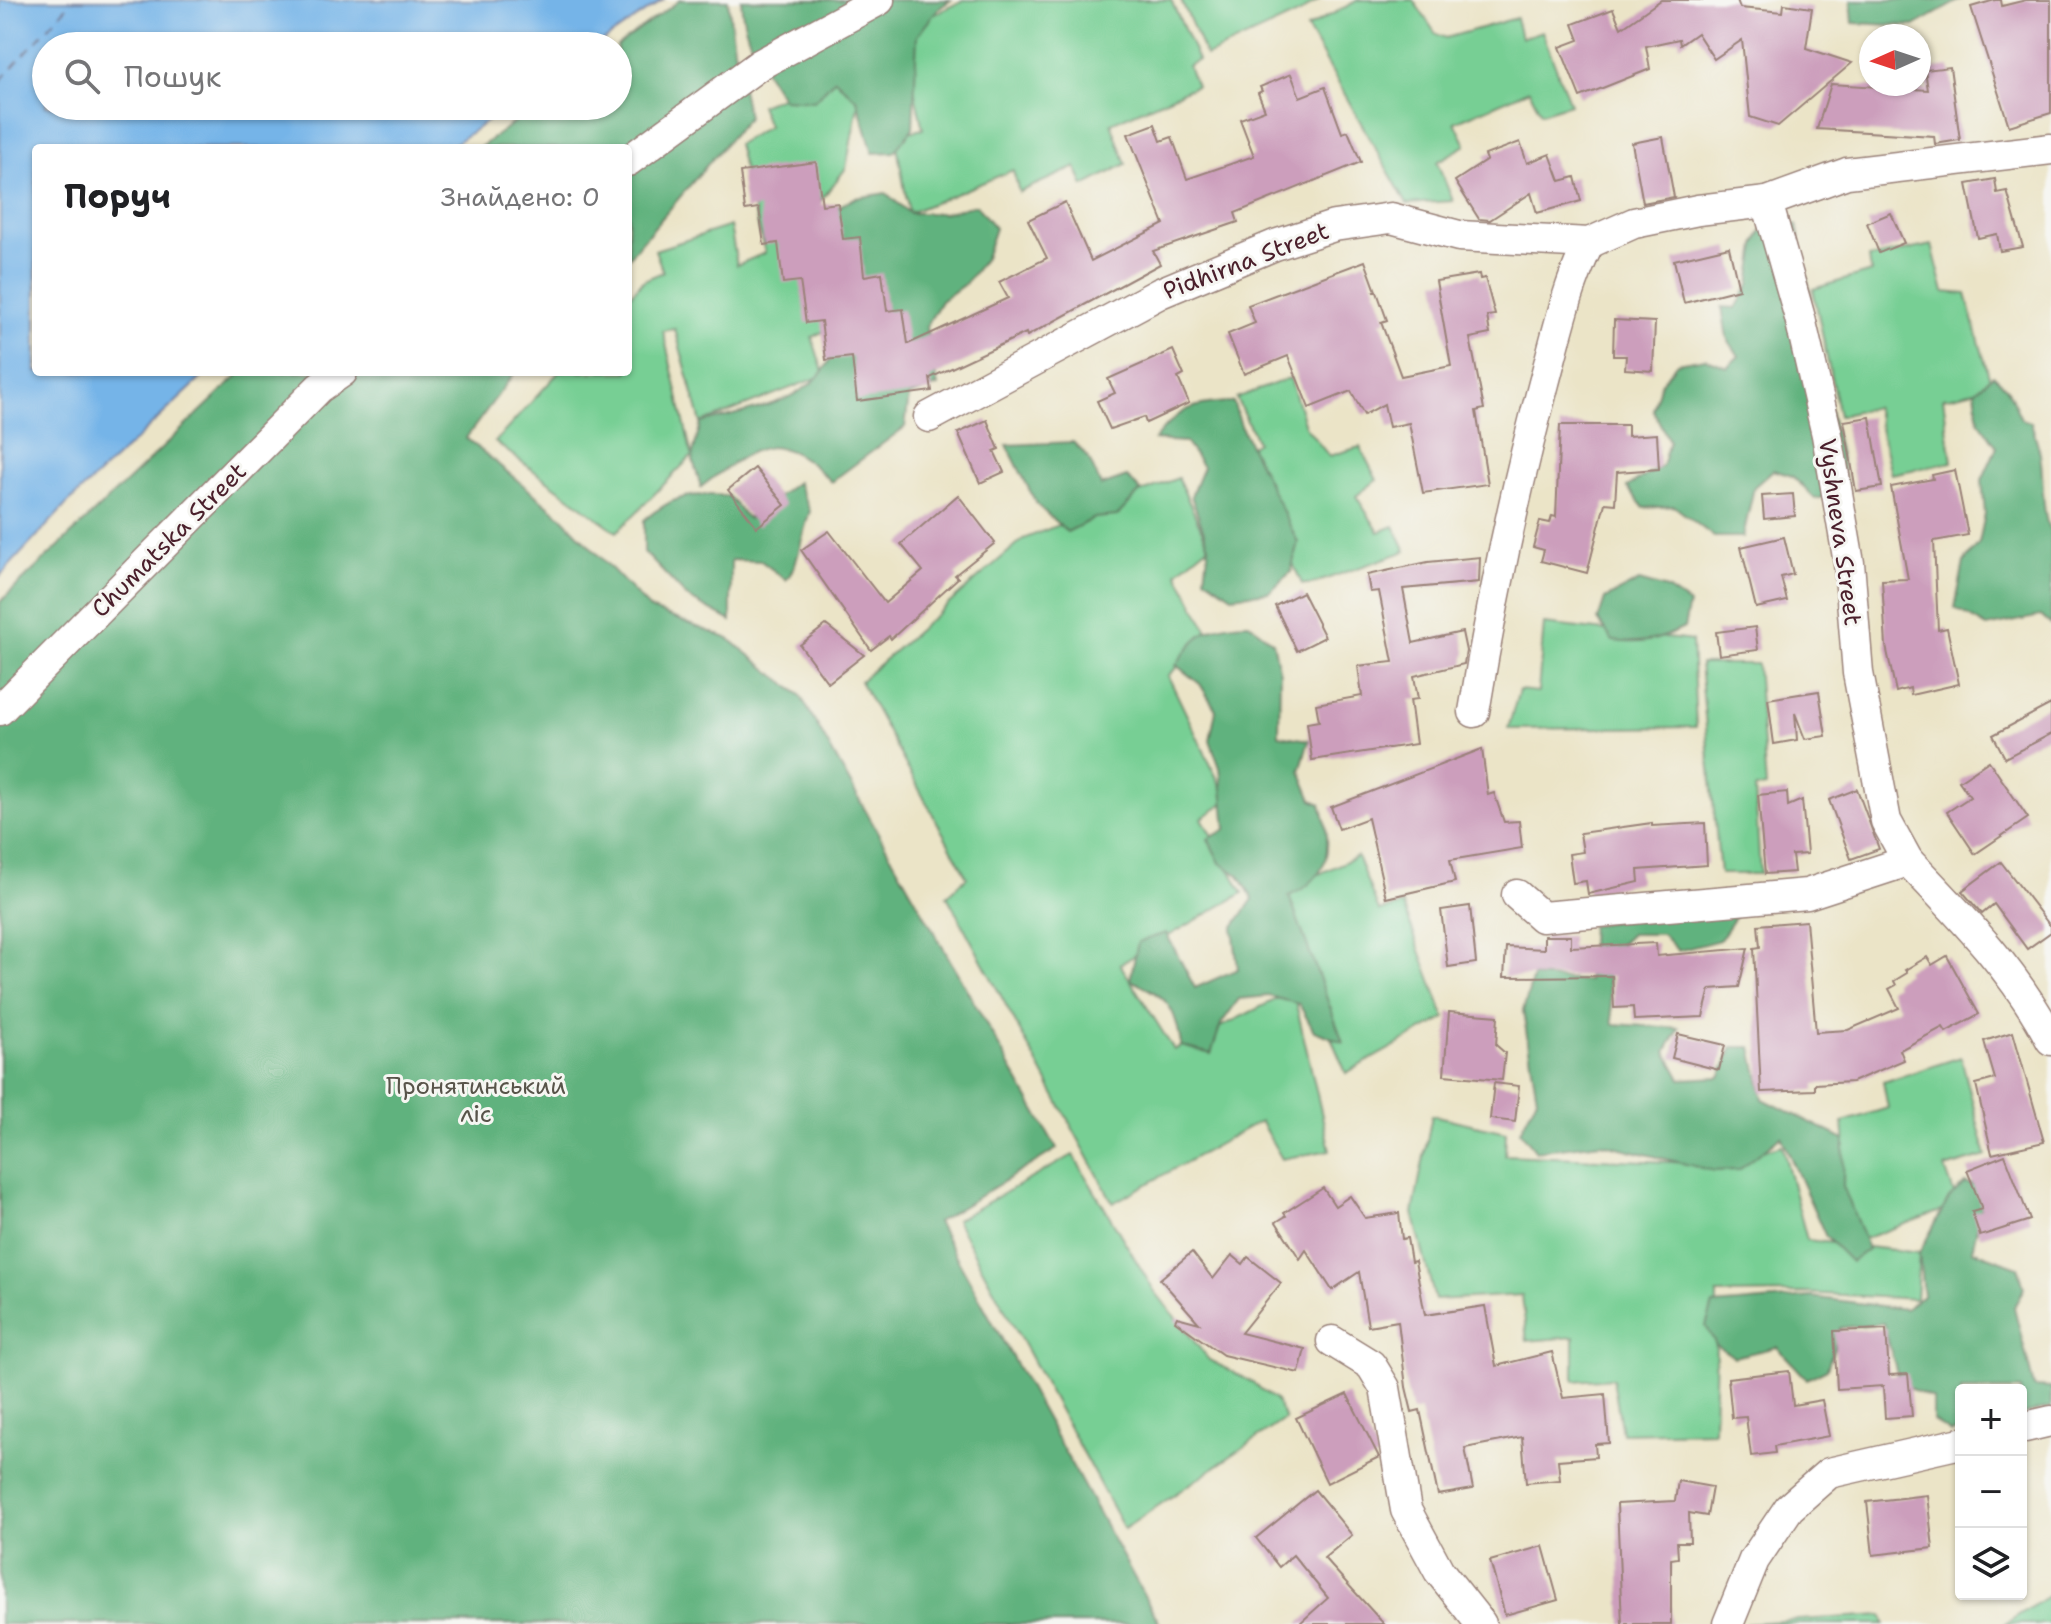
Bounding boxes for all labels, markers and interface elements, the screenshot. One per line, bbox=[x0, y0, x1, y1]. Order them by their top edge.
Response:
north arrow bbox=[1859, 24, 1931, 96]
search box bbox=[32, 32, 632, 120]
icon: search bbox=[60, 54, 104, 98]
text: Пошук bbox=[124, 56, 221, 97]
text: Поруч bbox=[64, 173, 171, 219]
text: Знайдено: 0 bbox=[441, 179, 600, 214]
street label: Pidhirna Street bbox=[1158, 215, 1334, 307]
street label: Vyshneva Street bbox=[1811, 436, 1869, 628]
street label: Chumatska Street bbox=[85, 456, 253, 624]
park label: Пронятинський ліс bbox=[386, 1070, 566, 1130]
map controls bbox=[1955, 1384, 2027, 1600]
button: + bbox=[1955, 1384, 2027, 1456]
button: − bbox=[1955, 1456, 2027, 1528]
button: layers bbox=[1955, 1528, 2027, 1600]

